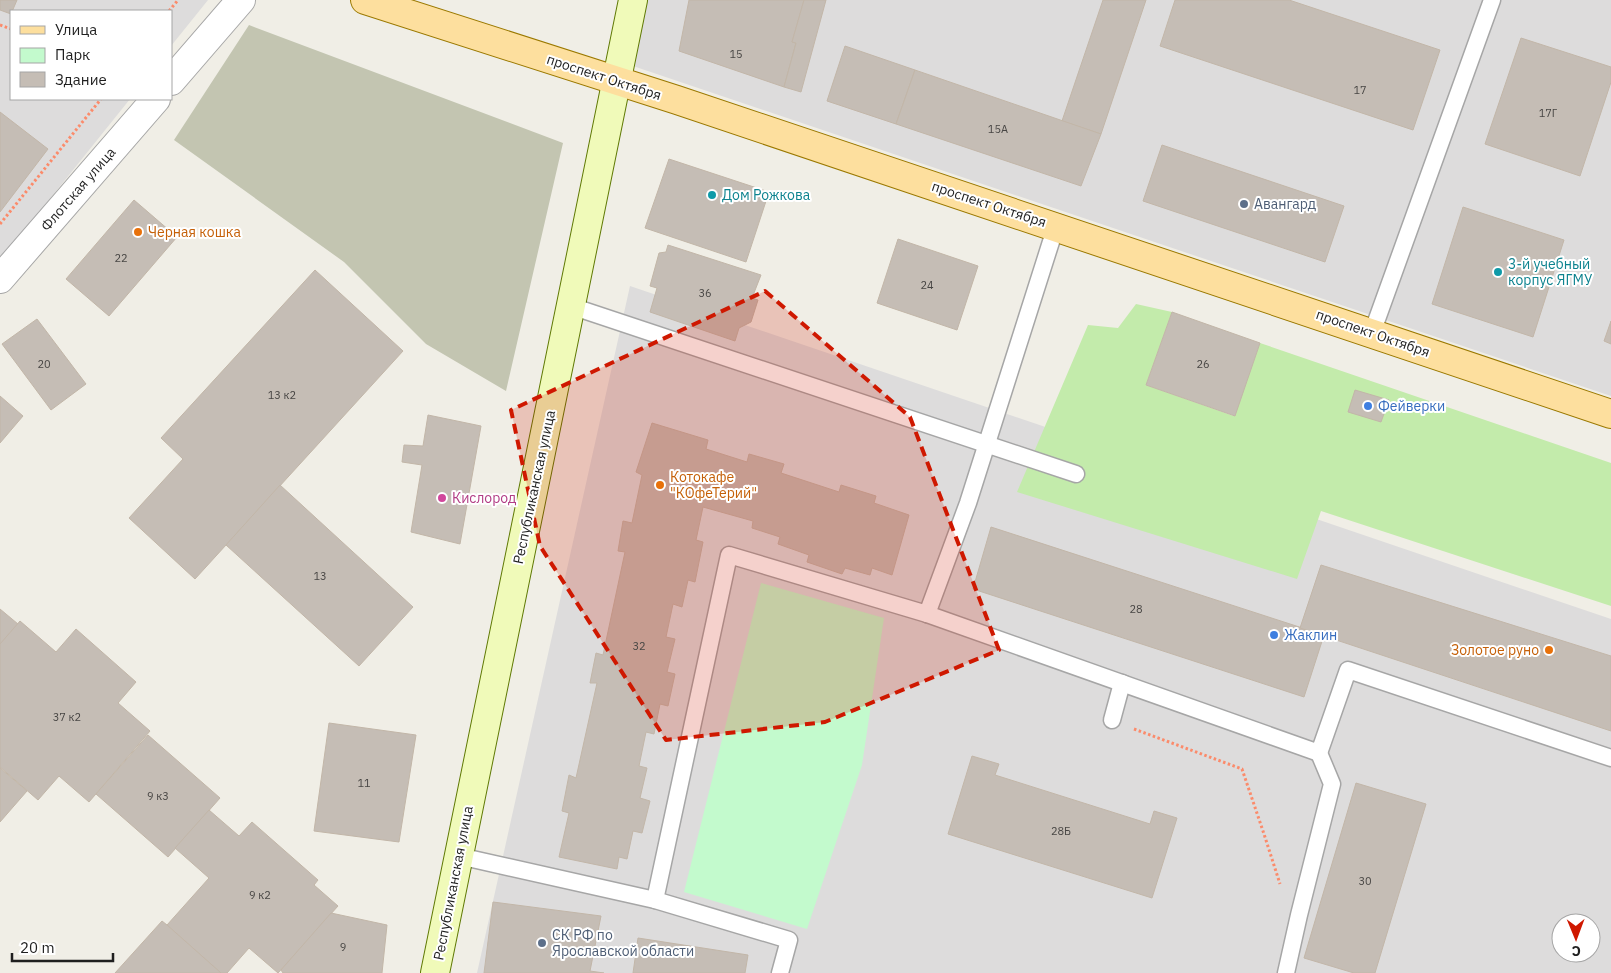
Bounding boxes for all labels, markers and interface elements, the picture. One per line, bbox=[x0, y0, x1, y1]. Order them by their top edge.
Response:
legend bbox=[10, 10, 172, 100]
text: Улица bbox=[55, 20, 97, 39]
text: Парк bbox=[55, 45, 90, 64]
house number: 15 bbox=[729, 47, 743, 61]
street label: проспект Октября bbox=[544, 50, 664, 104]
text: Здание bbox=[55, 70, 107, 89]
house number: 17 bbox=[1353, 83, 1367, 97]
house number: 17Г bbox=[1539, 106, 1558, 120]
house number: 15А bbox=[988, 122, 1008, 136]
street label: Флотская улица bbox=[37, 143, 120, 235]
street label: проспект Октября bbox=[929, 177, 1049, 231]
place label: Дом Рожкова bbox=[722, 186, 811, 204]
marker: Дом Рожкова bbox=[706, 189, 718, 201]
place label: Авангард bbox=[1254, 195, 1316, 213]
marker: Авангард bbox=[1238, 198, 1250, 210]
place label: Черная кошка bbox=[148, 223, 241, 241]
marker: Черная кошка bbox=[132, 226, 144, 238]
house number: 22 bbox=[114, 251, 128, 265]
place label: 3-й учебный корпус ЯГМУ bbox=[1508, 255, 1593, 289]
marker: 3-й учебный корпус ЯГМУ bbox=[1492, 266, 1504, 278]
house number: 24 bbox=[920, 278, 934, 292]
house number: 36 bbox=[698, 286, 712, 300]
street label: проспект Октября bbox=[1314, 305, 1432, 361]
house number: 20 bbox=[37, 357, 51, 371]
house number: 26 bbox=[1196, 357, 1210, 371]
house number: 13 к2 bbox=[268, 388, 296, 402]
place label: Фейверки bbox=[1378, 397, 1445, 415]
marker: Фейверки bbox=[1362, 400, 1374, 412]
street label: Республиканская улица bbox=[509, 408, 559, 566]
place label: Котокафе "КОфеТерий" bbox=[670, 468, 757, 502]
marker: Котокафе "КОфеТерий" bbox=[654, 479, 666, 491]
place label: Кислород bbox=[452, 489, 516, 507]
marker: Кислород bbox=[436, 492, 448, 504]
house number: 13 bbox=[313, 569, 327, 583]
house number: 28 bbox=[1129, 602, 1143, 616]
place label: Жаклин bbox=[1284, 626, 1337, 644]
marker: Жаклин bbox=[1268, 629, 1280, 641]
house number: 32 bbox=[632, 639, 646, 653]
place label: Золотое руно bbox=[1451, 641, 1539, 659]
marker: Золотое руно bbox=[1543, 644, 1555, 656]
house number: 37 к2 bbox=[53, 710, 81, 724]
house number: 11 bbox=[357, 776, 371, 790]
house number: 9 к3 bbox=[147, 789, 169, 803]
street label: Республиканская улица bbox=[429, 804, 477, 962]
house number: 28Б bbox=[1051, 824, 1071, 838]
house number: 30 bbox=[1358, 874, 1372, 888]
house number: 9 к2 bbox=[249, 888, 271, 902]
north arrow bbox=[1551, 913, 1601, 963]
place label: СК РФ по Ярославской области bbox=[552, 926, 694, 960]
scale bar bbox=[12, 930, 114, 962]
marker: СК РФ по Ярославской области bbox=[536, 937, 548, 949]
text: 20 m bbox=[20, 938, 55, 957]
house number: 9 bbox=[340, 940, 346, 954]
text: С bbox=[1572, 942, 1581, 960]

